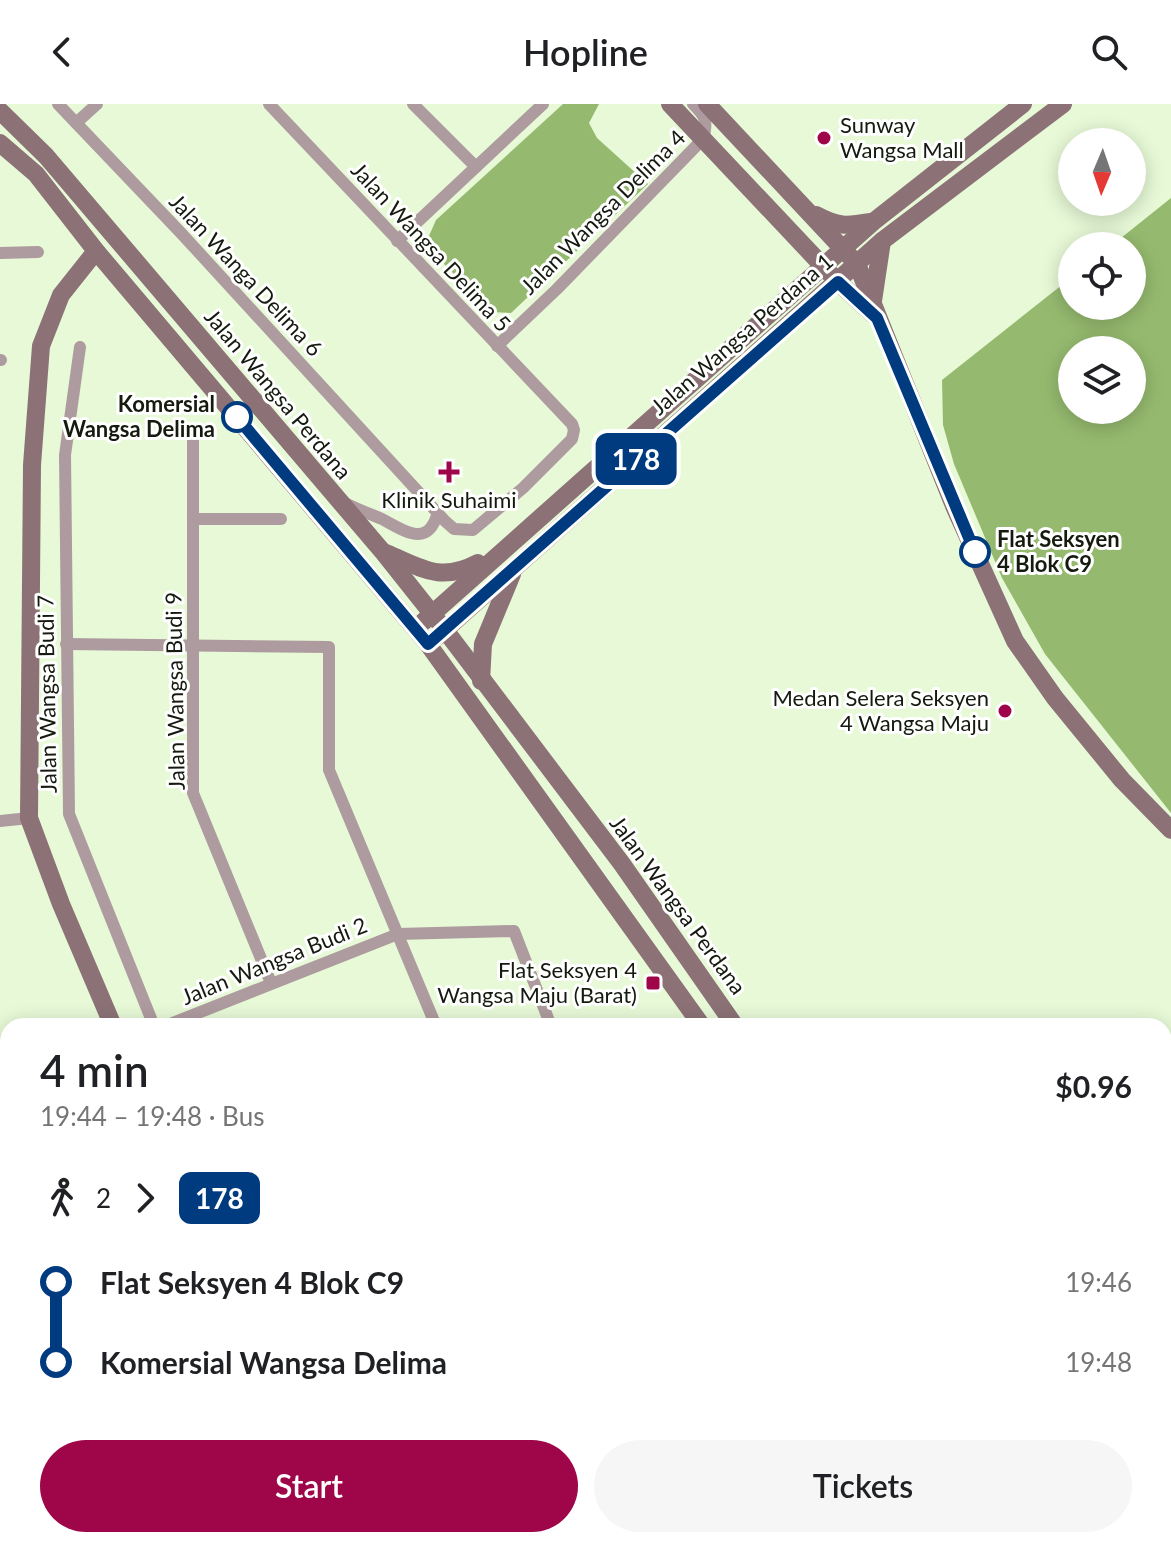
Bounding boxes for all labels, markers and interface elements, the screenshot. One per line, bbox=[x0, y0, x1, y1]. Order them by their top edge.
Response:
icon: back bbox=[40, 30, 84, 74]
text: Hopline bbox=[523, 30, 648, 74]
icon: search bbox=[1087, 30, 1131, 74]
place label: Sunway Wangsa Mall bbox=[840, 111, 964, 163]
street label: Jalan Wangsa Delima 4 bbox=[515, 123, 691, 300]
north arrow bbox=[1058, 128, 1146, 216]
map controls bbox=[1058, 128, 1146, 424]
marker: Sunway Wangsa Mall bbox=[815, 129, 833, 147]
street label: Jalan Wangsa Delima 5 bbox=[346, 156, 517, 337]
street label: Jalan Wanga Delima 6 bbox=[164, 188, 329, 362]
button: locate bbox=[1058, 232, 1146, 320]
street label: Jalan Wangsa Perdana 1 bbox=[645, 247, 838, 420]
street label: Jalan Wangsa Perdana bbox=[199, 303, 358, 484]
button: layers bbox=[1058, 336, 1146, 424]
place label: Komersial Wangsa Delima bbox=[63, 390, 215, 442]
marker: Komersial Wangsa Delima bbox=[222, 402, 252, 432]
line badge: 178 bbox=[590, 433, 682, 485]
text: 178 bbox=[612, 442, 660, 476]
marker: Klinik Suhaimi bbox=[438, 461, 460, 483]
place label: Klinik Suhaimi bbox=[381, 486, 517, 513]
place label: Flat Seksyen 4 Blok C9 bbox=[997, 525, 1120, 577]
marker: Flat Seksyen 4 Blok C9 bbox=[960, 537, 990, 567]
street label: Jalan Wangsa Budi 9 bbox=[159, 592, 190, 790]
street label: Jalan Wangsa Budi 7 bbox=[31, 595, 62, 793]
place label: Medan Selera Seksyen 4 Wangsa Maju bbox=[773, 684, 989, 736]
marker: Medan Selera Seksyen 4 Wangsa Maju bbox=[996, 702, 1014, 720]
street label: Jalan Wangsa Perdana bbox=[605, 810, 752, 999]
street label: Jalan Wangsa Budi 2 bbox=[177, 911, 371, 1010]
place label: Flat Seksyen 4 Wangsa Maju (Barat) bbox=[437, 956, 637, 1008]
marker: Flat Seksyen 4 Wangsa Maju (Barat) bbox=[644, 974, 662, 992]
text: 4 min bbox=[40, 1044, 149, 1096]
text: $0.96 bbox=[1055, 1068, 1132, 1104]
text: 19:44 – 19:48 · Bus bbox=[40, 1100, 264, 1132]
icon: walk bbox=[40, 1176, 84, 1220]
icon: forward bbox=[123, 1176, 167, 1220]
text: 178 bbox=[195, 1181, 244, 1215]
text: 2 bbox=[96, 1182, 111, 1214]
text: Flat Seksyen 4 Blok C9 bbox=[100, 1264, 404, 1300]
text: 19:46 bbox=[1065, 1266, 1132, 1298]
text: Komersial Wangsa Delima bbox=[100, 1344, 447, 1380]
text: 19:48 bbox=[1065, 1346, 1132, 1378]
button: Start bbox=[40, 1440, 578, 1532]
button: Tickets bbox=[594, 1440, 1132, 1532]

